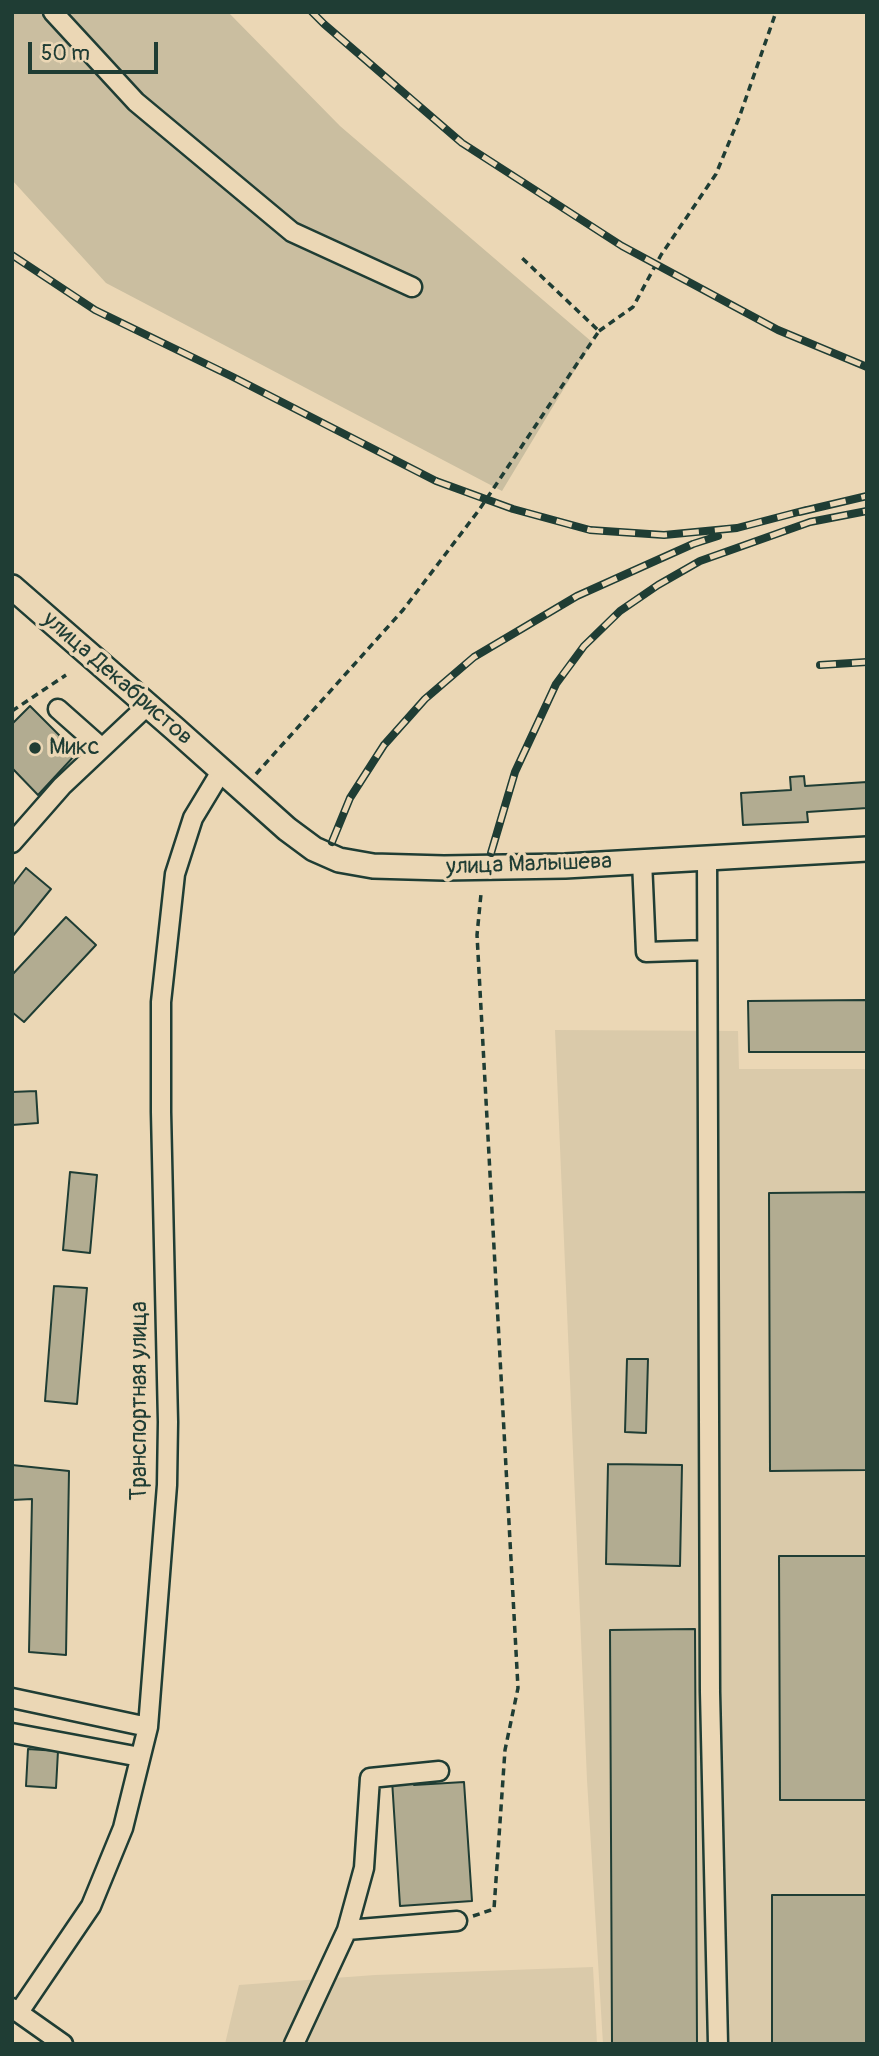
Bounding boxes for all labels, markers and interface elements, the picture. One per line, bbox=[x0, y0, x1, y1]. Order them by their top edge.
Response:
scale bar bbox=[32, 28, 161, 72]
text: 50 m bbox=[41, 40, 90, 67]
street label: улица Декабристов bbox=[36, 606, 198, 752]
place label: Микс bbox=[49, 734, 99, 762]
marker: Микс bbox=[27, 740, 43, 756]
street label: улица Малышева bbox=[446, 848, 612, 882]
street label: Транспортная улица bbox=[126, 1301, 154, 1501]

